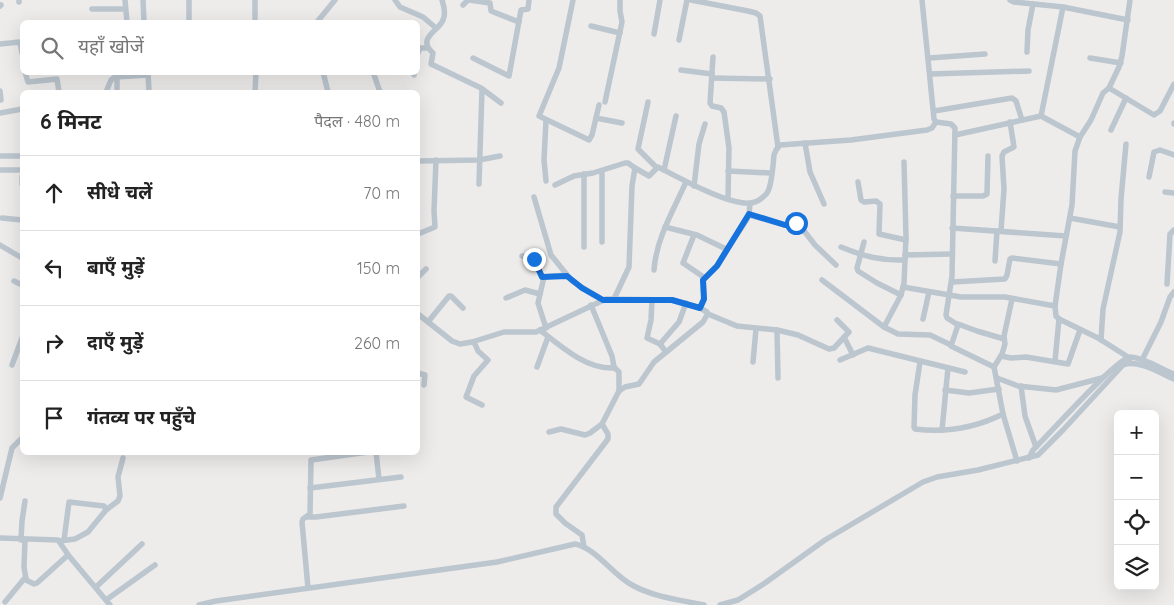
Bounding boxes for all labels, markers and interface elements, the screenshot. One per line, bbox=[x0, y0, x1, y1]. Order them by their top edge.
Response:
search box bbox=[20, 20, 420, 75]
icon: search bbox=[38, 34, 66, 62]
text: यहाँ खोजें bbox=[78, 34, 144, 58]
text: 6 मिनट bbox=[40, 108, 102, 134]
text: पैदल · 480 m bbox=[314, 111, 400, 131]
icon: ahead bbox=[40, 179, 68, 207]
text: सीधे चलें bbox=[87, 180, 152, 204]
text: 70 m bbox=[363, 183, 400, 203]
route start bbox=[785, 212, 808, 235]
route end bbox=[523, 248, 546, 271]
icon: left bbox=[40, 254, 68, 282]
text: बाएँ मुड़ें bbox=[87, 255, 144, 279]
text: 150 m bbox=[357, 258, 400, 278]
icon: right bbox=[40, 329, 68, 357]
text: दाएँ मुड़ें bbox=[87, 330, 143, 354]
text: 260 m bbox=[354, 333, 400, 353]
icon: arrive bbox=[40, 404, 68, 432]
text: गंतव्य पर पहुँचे bbox=[87, 405, 195, 429]
map controls bbox=[1114, 410, 1159, 590]
button: + bbox=[1114, 410, 1159, 455]
button: − bbox=[1114, 455, 1159, 500]
button: locate bbox=[1114, 500, 1159, 545]
button: layers bbox=[1114, 545, 1159, 590]

